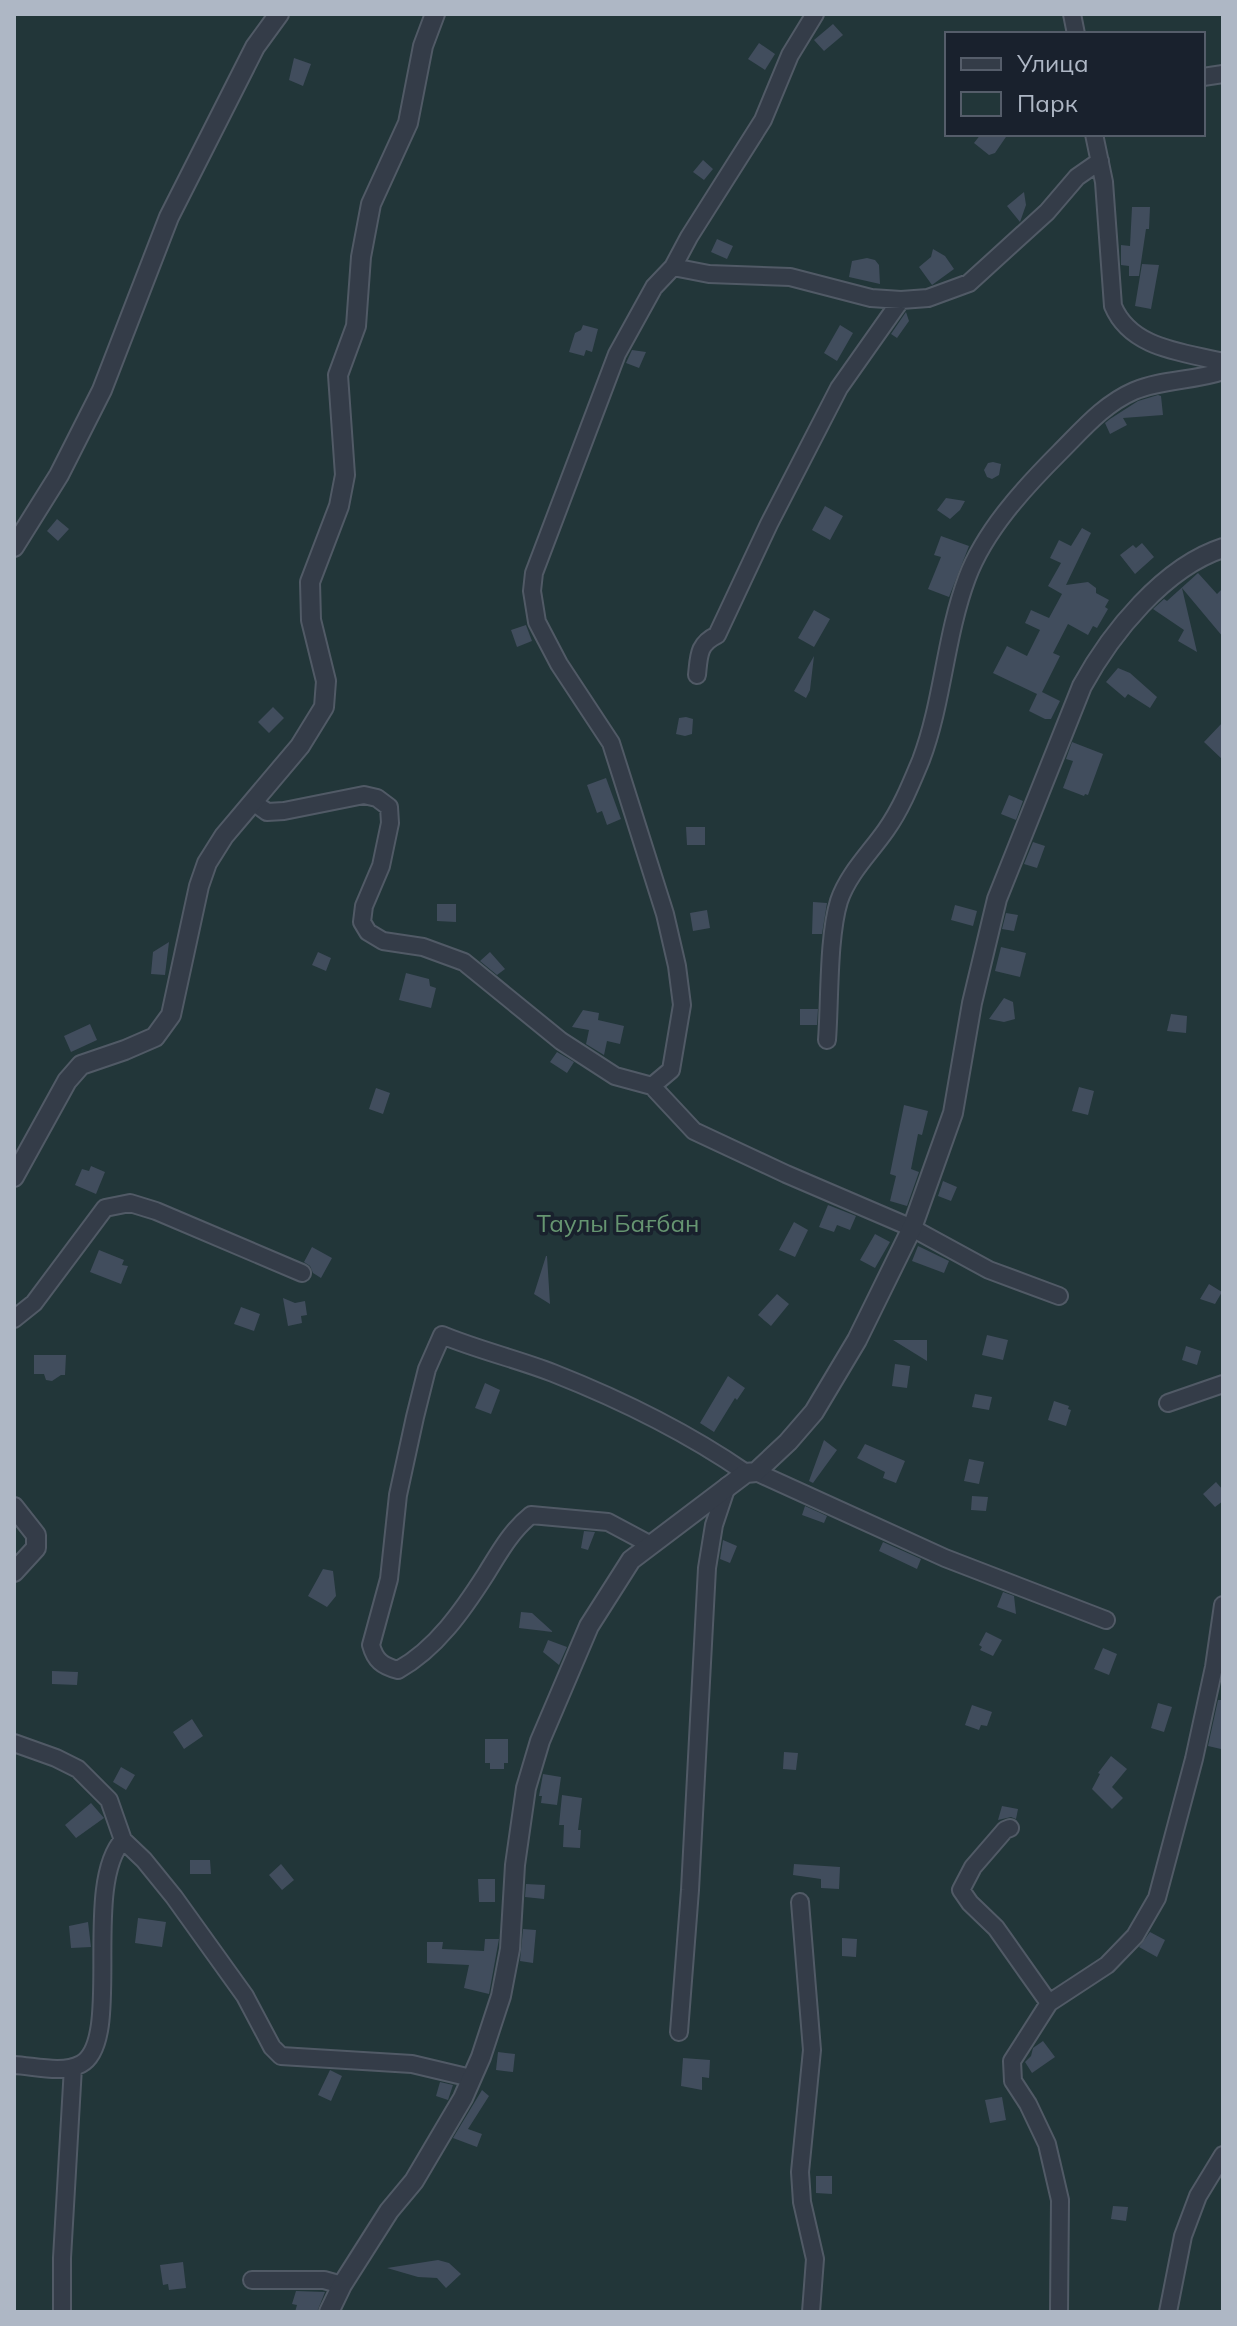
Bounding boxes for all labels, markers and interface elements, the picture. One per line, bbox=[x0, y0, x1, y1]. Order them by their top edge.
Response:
legend bbox=[945, 32, 1205, 136]
text: Улица bbox=[1016, 48, 1089, 78]
text: Парк bbox=[1017, 88, 1078, 118]
park label: Таулы Бағбан bbox=[537, 1208, 699, 1238]

